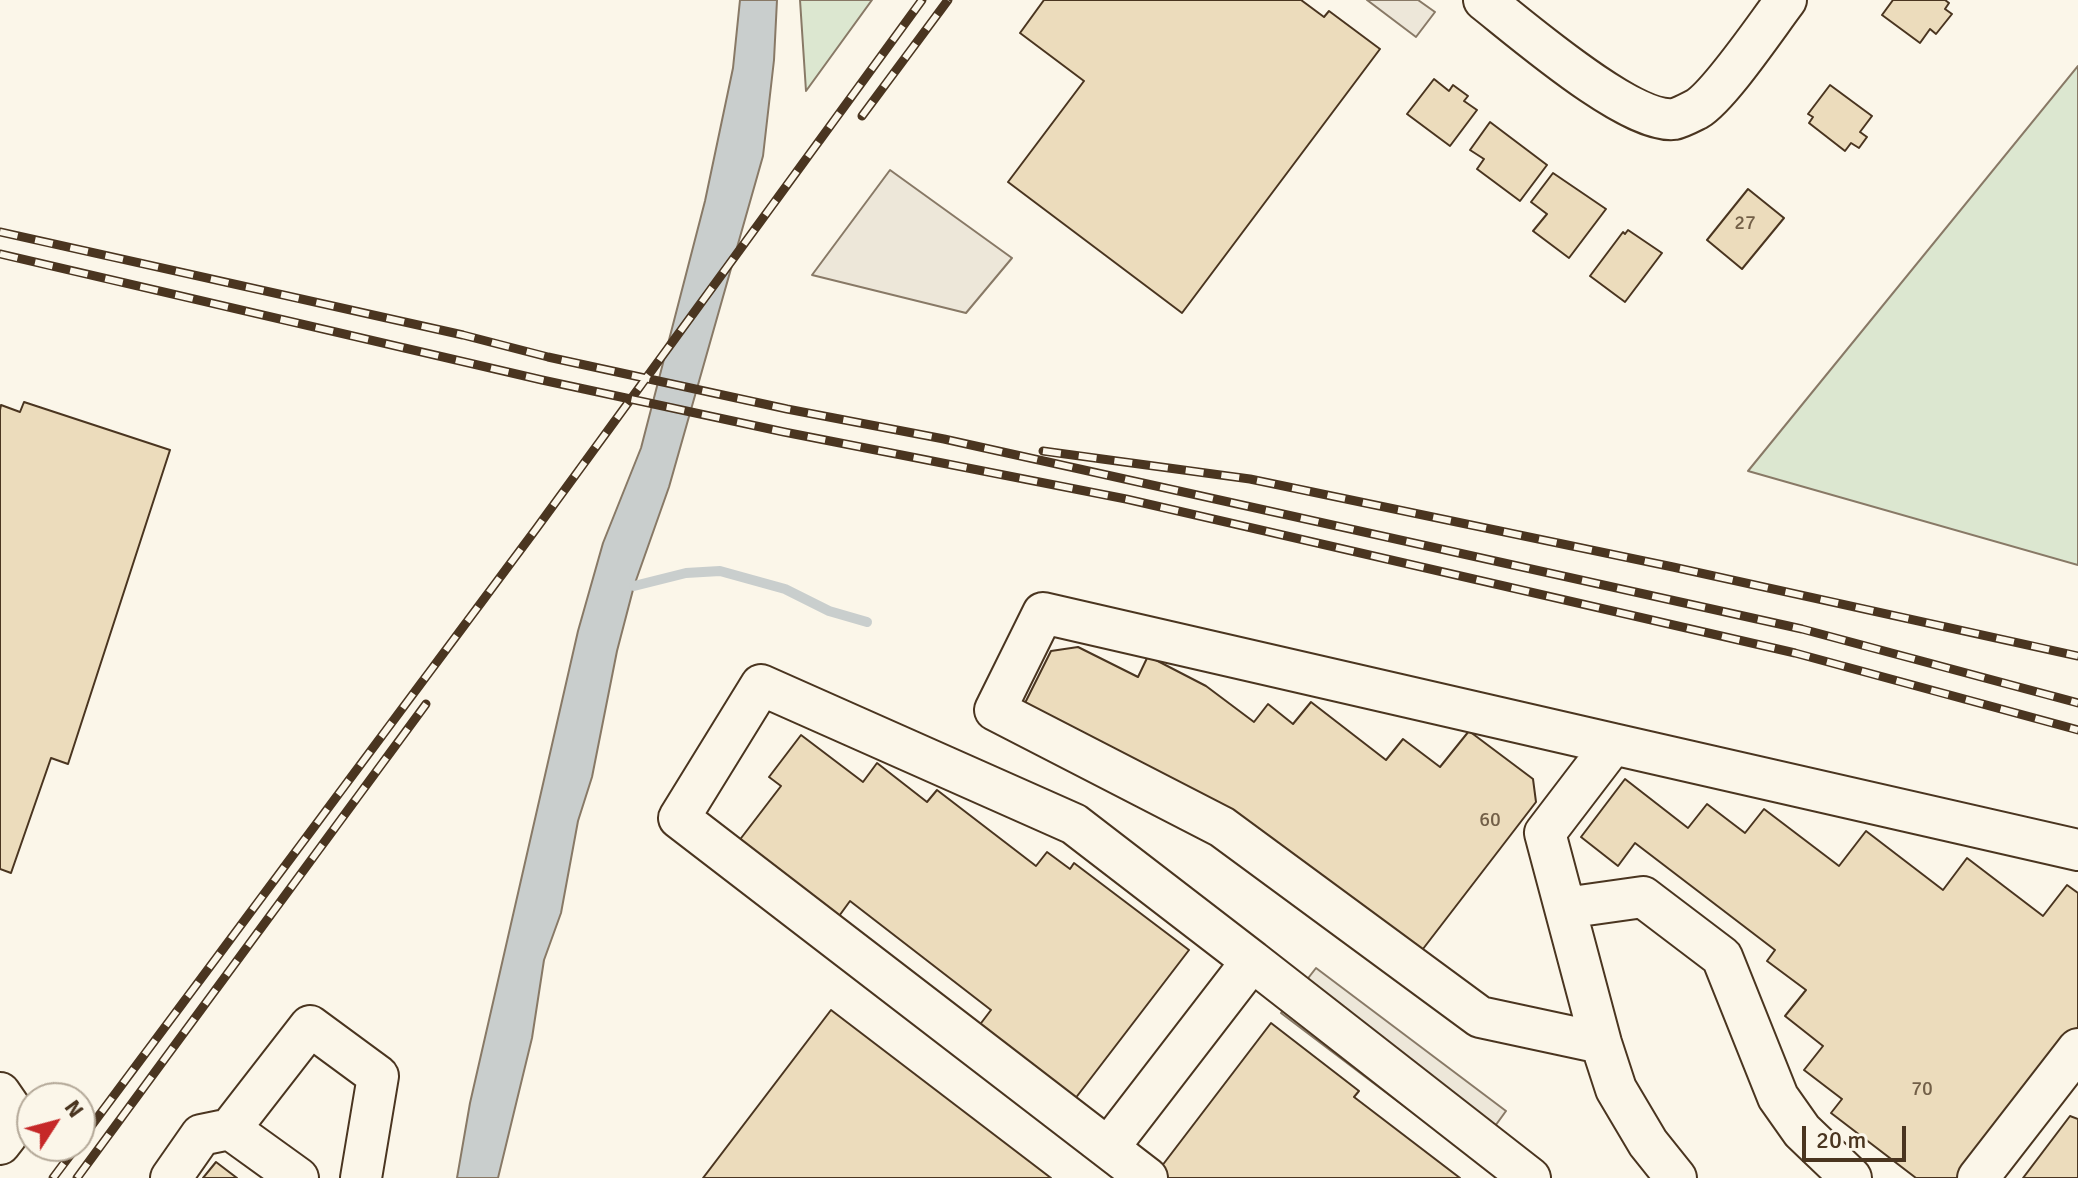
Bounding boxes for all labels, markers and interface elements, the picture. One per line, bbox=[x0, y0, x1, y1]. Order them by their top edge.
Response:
house number: 27 bbox=[1734, 212, 1756, 236]
house number: 60 bbox=[1479, 809, 1501, 833]
house number: 70 bbox=[1911, 1078, 1933, 1102]
north arrow bbox=[16, 1082, 96, 1162]
text: N bbox=[59, 1095, 90, 1123]
scale bar bbox=[1806, 1110, 1910, 1160]
text: 20 m bbox=[1816, 1125, 1866, 1155]

